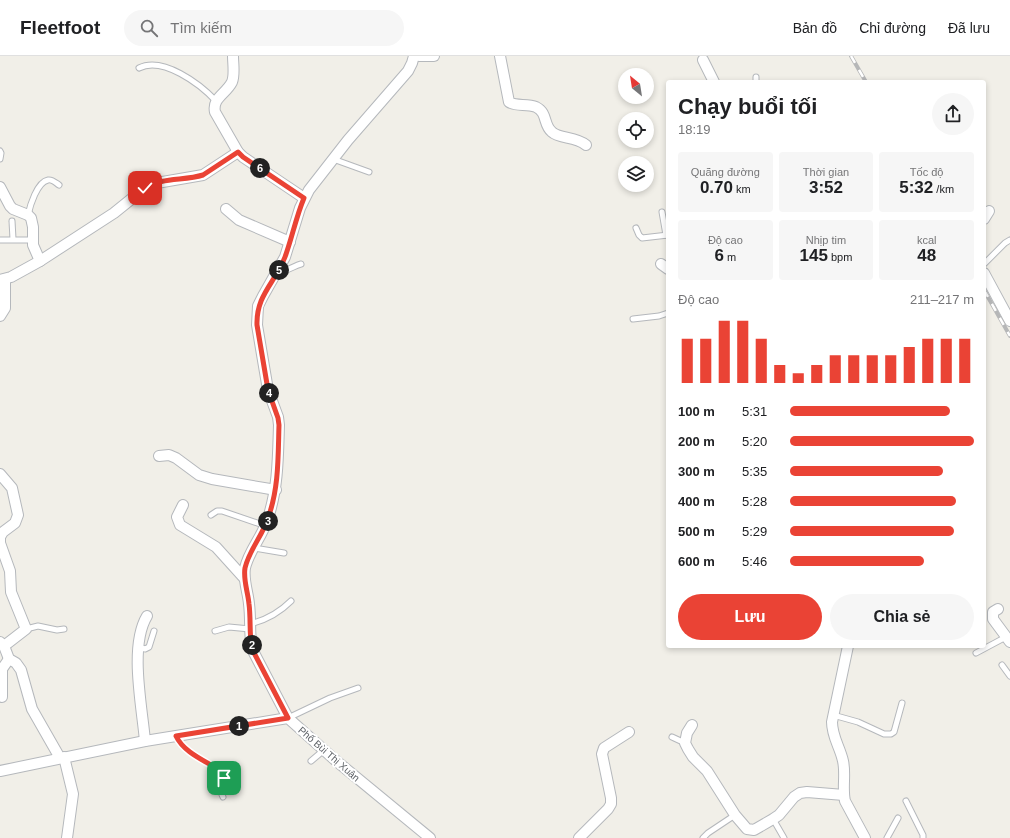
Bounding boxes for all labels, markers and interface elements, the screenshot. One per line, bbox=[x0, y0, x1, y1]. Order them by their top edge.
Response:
search box bbox=[124, 10, 404, 46]
text: Fleetfoot bbox=[20, 17, 100, 38]
icon: search bbox=[138, 17, 160, 39]
text: Tìm kiếm bbox=[170, 19, 232, 36]
text: Bản đồ bbox=[793, 20, 837, 36]
text: Chỉ đường bbox=[859, 20, 926, 36]
text: Đã lưu bbox=[948, 20, 990, 36]
north arrow bbox=[618, 68, 654, 104]
map controls bbox=[618, 68, 654, 192]
button: share bbox=[932, 93, 974, 135]
text: Chạy buổi tối bbox=[678, 94, 817, 119]
button: locate bbox=[618, 112, 654, 148]
text: 18:19 bbox=[678, 122, 711, 137]
button: layers bbox=[618, 156, 654, 192]
pin: 6 bbox=[250, 158, 270, 178]
text: 6 bbox=[257, 162, 263, 174]
text: Quãng đường bbox=[691, 166, 760, 178]
text: Thời gian bbox=[803, 166, 849, 178]
text: Tốc độ bbox=[910, 166, 943, 178]
pin bbox=[128, 171, 162, 205]
icon: check bbox=[134, 177, 156, 199]
text: 0.70 bbox=[700, 178, 733, 197]
text: 3:52 bbox=[809, 178, 843, 197]
text: 5:32 bbox=[899, 178, 933, 197]
text: km bbox=[733, 183, 751, 195]
text: /km bbox=[933, 183, 954, 195]
text: Độ cao bbox=[708, 234, 743, 246]
text: Nhịp tim bbox=[806, 234, 846, 246]
text: kcal bbox=[917, 234, 936, 246]
text: 6 bbox=[714, 246, 724, 265]
text: 145 bbox=[800, 246, 828, 265]
text: 48 bbox=[917, 246, 936, 265]
text: m bbox=[724, 251, 736, 263]
text: bpm bbox=[828, 251, 852, 263]
pin: 5 bbox=[269, 260, 289, 280]
text: 5 bbox=[276, 264, 282, 276]
text: Độ cao bbox=[678, 292, 719, 307]
text: 211–217 m bbox=[910, 292, 974, 307]
pin: 4 bbox=[259, 383, 279, 403]
text: 4 bbox=[266, 387, 272, 399]
text: 100 m bbox=[678, 404, 715, 419]
text: 5:31 bbox=[742, 404, 767, 419]
text: 200 m bbox=[678, 434, 715, 449]
text: 5:20 bbox=[742, 434, 767, 449]
text: 300 m bbox=[678, 464, 715, 479]
text: 5:35 bbox=[742, 464, 767, 479]
text: 400 m bbox=[678, 494, 715, 509]
text: 5:28 bbox=[742, 494, 767, 509]
pin: 3 bbox=[258, 511, 278, 531]
text: 3 bbox=[265, 515, 271, 527]
text: 500 m bbox=[678, 524, 715, 539]
text: 5:29 bbox=[742, 524, 767, 539]
text: 600 m bbox=[678, 554, 715, 569]
text: 5:46 bbox=[742, 554, 767, 569]
button: Lưu bbox=[678, 594, 822, 640]
button: Chia sẻ bbox=[830, 594, 974, 640]
pin: 2 bbox=[242, 635, 262, 655]
text: 2 bbox=[249, 639, 255, 651]
pin: 1 bbox=[229, 716, 249, 736]
text: 1 bbox=[236, 720, 242, 732]
street label: Phố Bùi Thị Xuân bbox=[296, 724, 362, 784]
pin bbox=[207, 761, 241, 795]
icon: arrive bbox=[213, 767, 235, 789]

